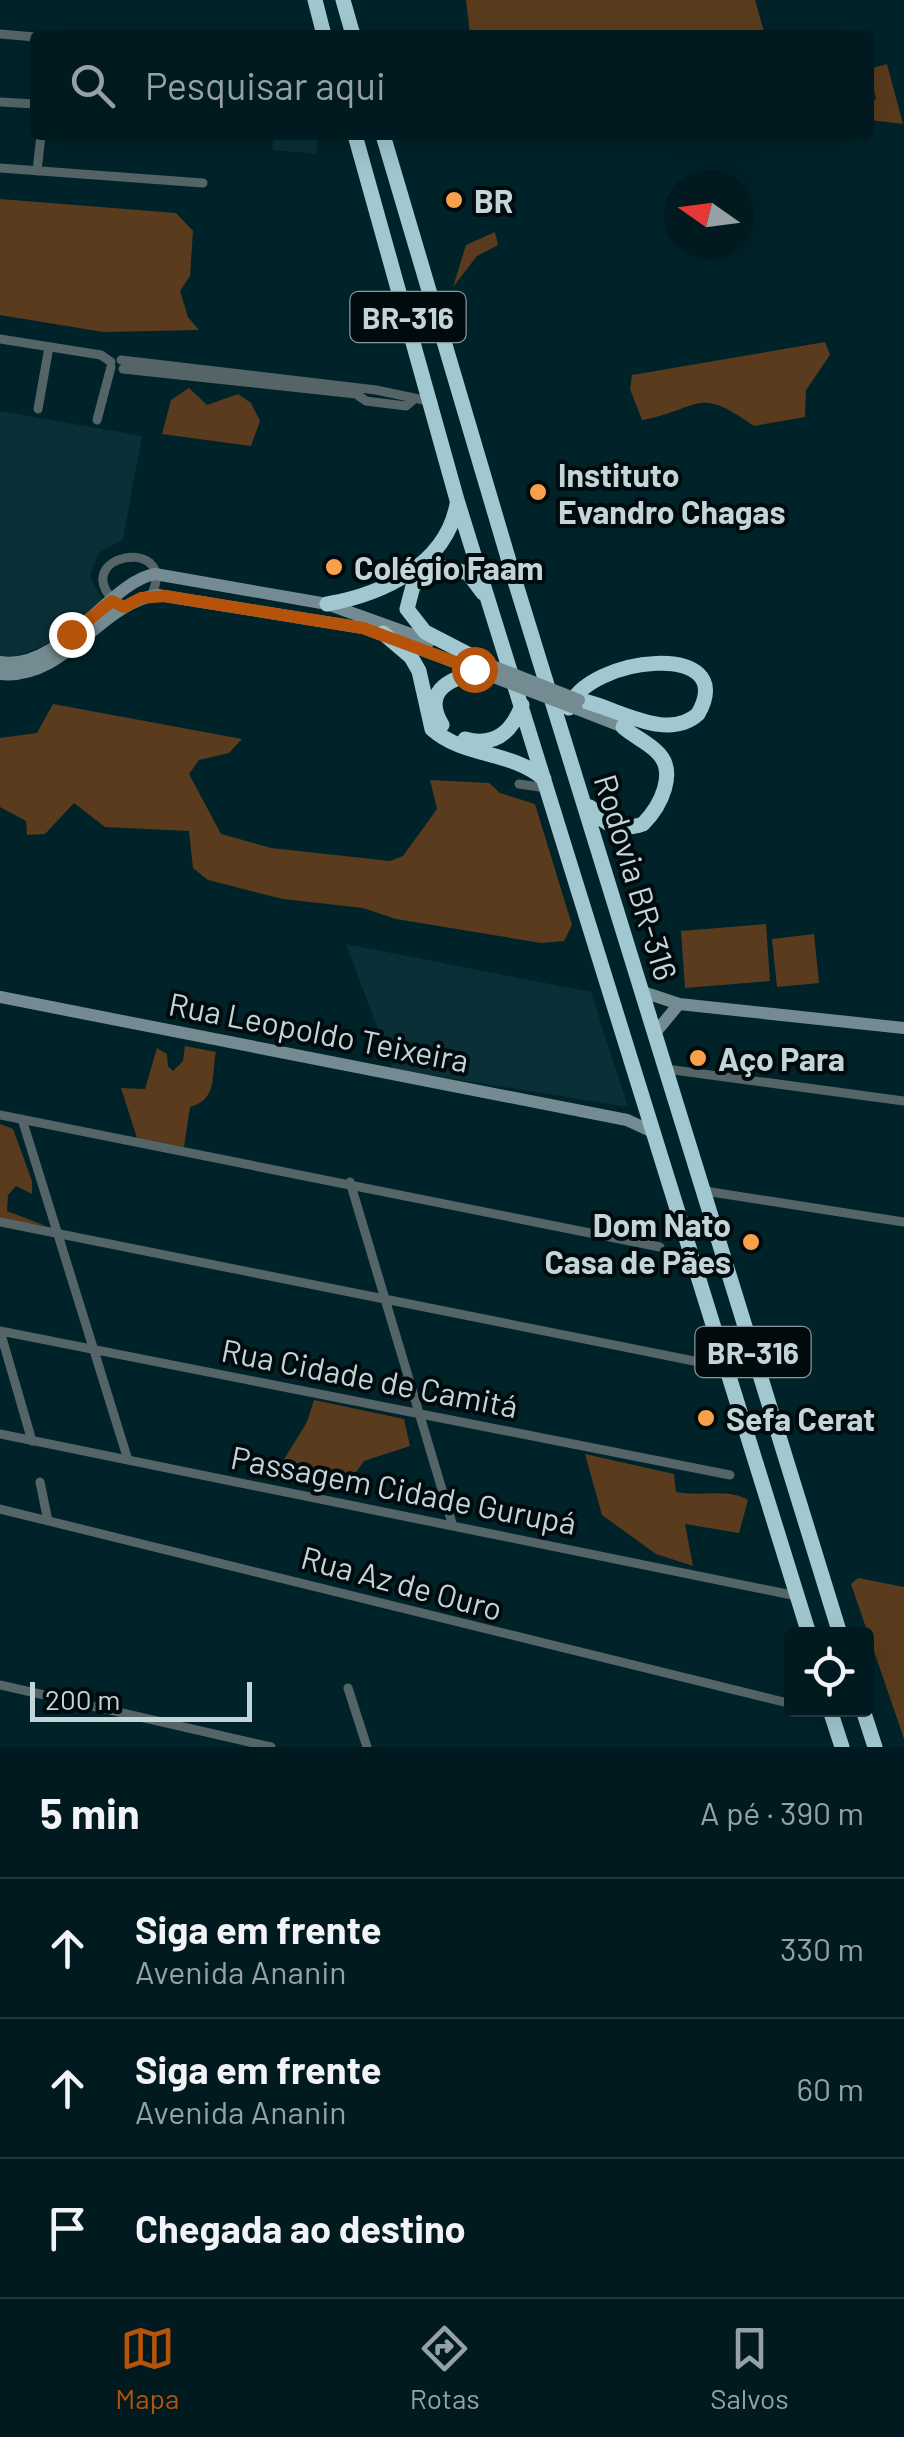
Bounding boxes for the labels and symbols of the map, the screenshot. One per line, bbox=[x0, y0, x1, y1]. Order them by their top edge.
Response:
north arrow bbox=[664, 170, 754, 260]
place label: BR bbox=[474, 181, 514, 219]
marker: BR bbox=[443, 189, 465, 211]
road number: BR-316 bbox=[350, 292, 466, 342]
place label: Instituto Evandro Chagas bbox=[558, 455, 786, 530]
marker: Instituto Evandro Chagas bbox=[527, 481, 549, 503]
place label: Colégio Faam bbox=[354, 548, 544, 586]
marker: Colégio Faam bbox=[323, 556, 345, 578]
route end bbox=[49, 612, 95, 658]
route start bbox=[452, 647, 498, 693]
street label: Rodovia BR-316 bbox=[588, 769, 686, 985]
street label: Rua Leopoldo Teixeira bbox=[166, 983, 472, 1079]
place label: Aço Para bbox=[718, 1039, 845, 1077]
marker: Aço Para bbox=[687, 1047, 709, 1069]
place label: Dom Nato Casa de Pães bbox=[544, 1205, 731, 1280]
marker: Dom Nato Casa de Pães bbox=[740, 1231, 762, 1253]
road number: BR-316 bbox=[696, 1327, 810, 1377]
street label: Rua Cidade de Camitá bbox=[219, 1330, 521, 1424]
place label: Sefa Cerat bbox=[726, 1399, 875, 1437]
marker: Sefa Cerat bbox=[695, 1407, 717, 1429]
street label: Passagem Cidade Gurupá bbox=[228, 1437, 580, 1541]
street label: Rua Az de Ouro bbox=[297, 1537, 507, 1627]
scale bar bbox=[30, 1677, 252, 1722]

